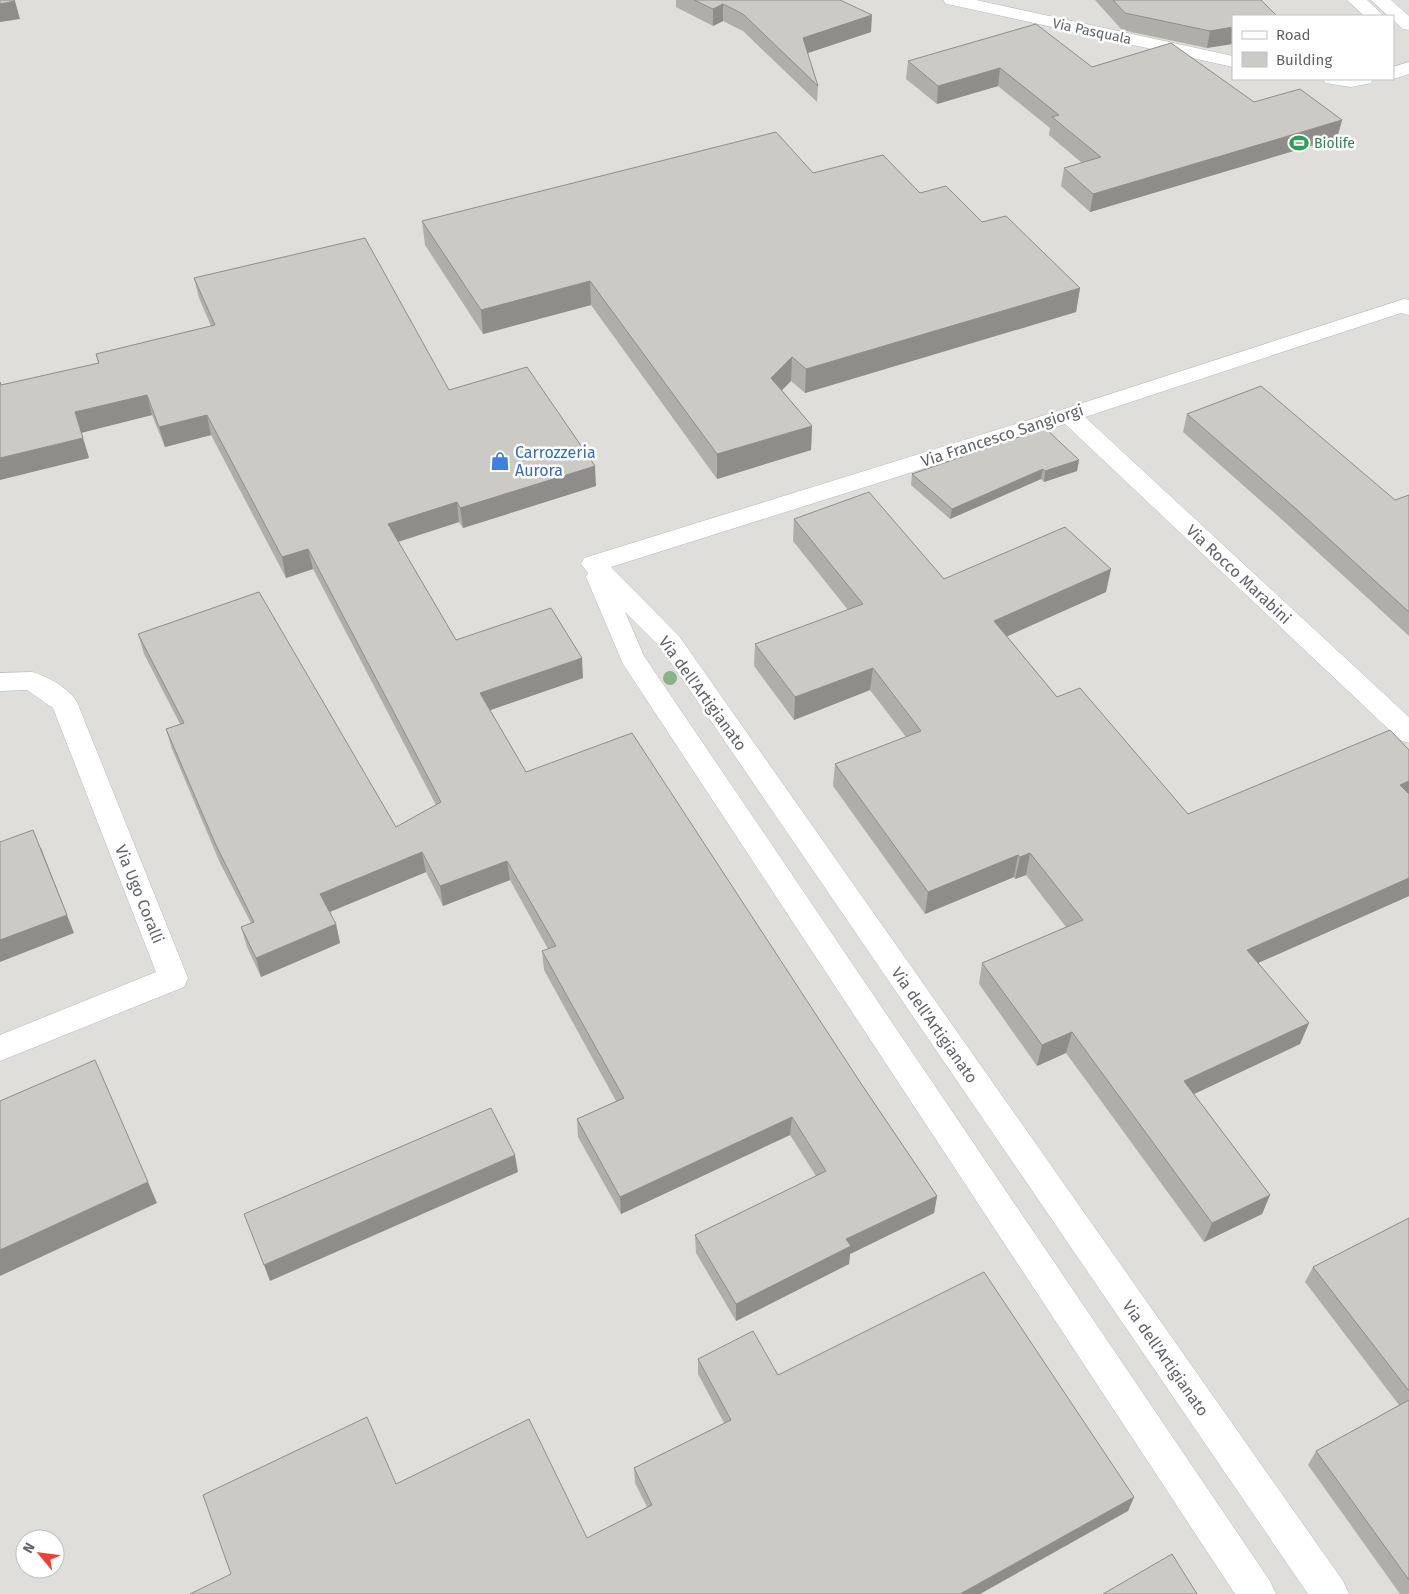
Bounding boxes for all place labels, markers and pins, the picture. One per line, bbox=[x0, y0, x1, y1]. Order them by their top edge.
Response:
sports icon: Biolife bbox=[1288, 132, 1310, 154]
place label: Biolife bbox=[1314, 135, 1355, 152]
place label: Carrozzeria Aurora bbox=[515, 443, 596, 480]
shop icon: Carrozzeria Aurora bbox=[489, 450, 511, 472]

